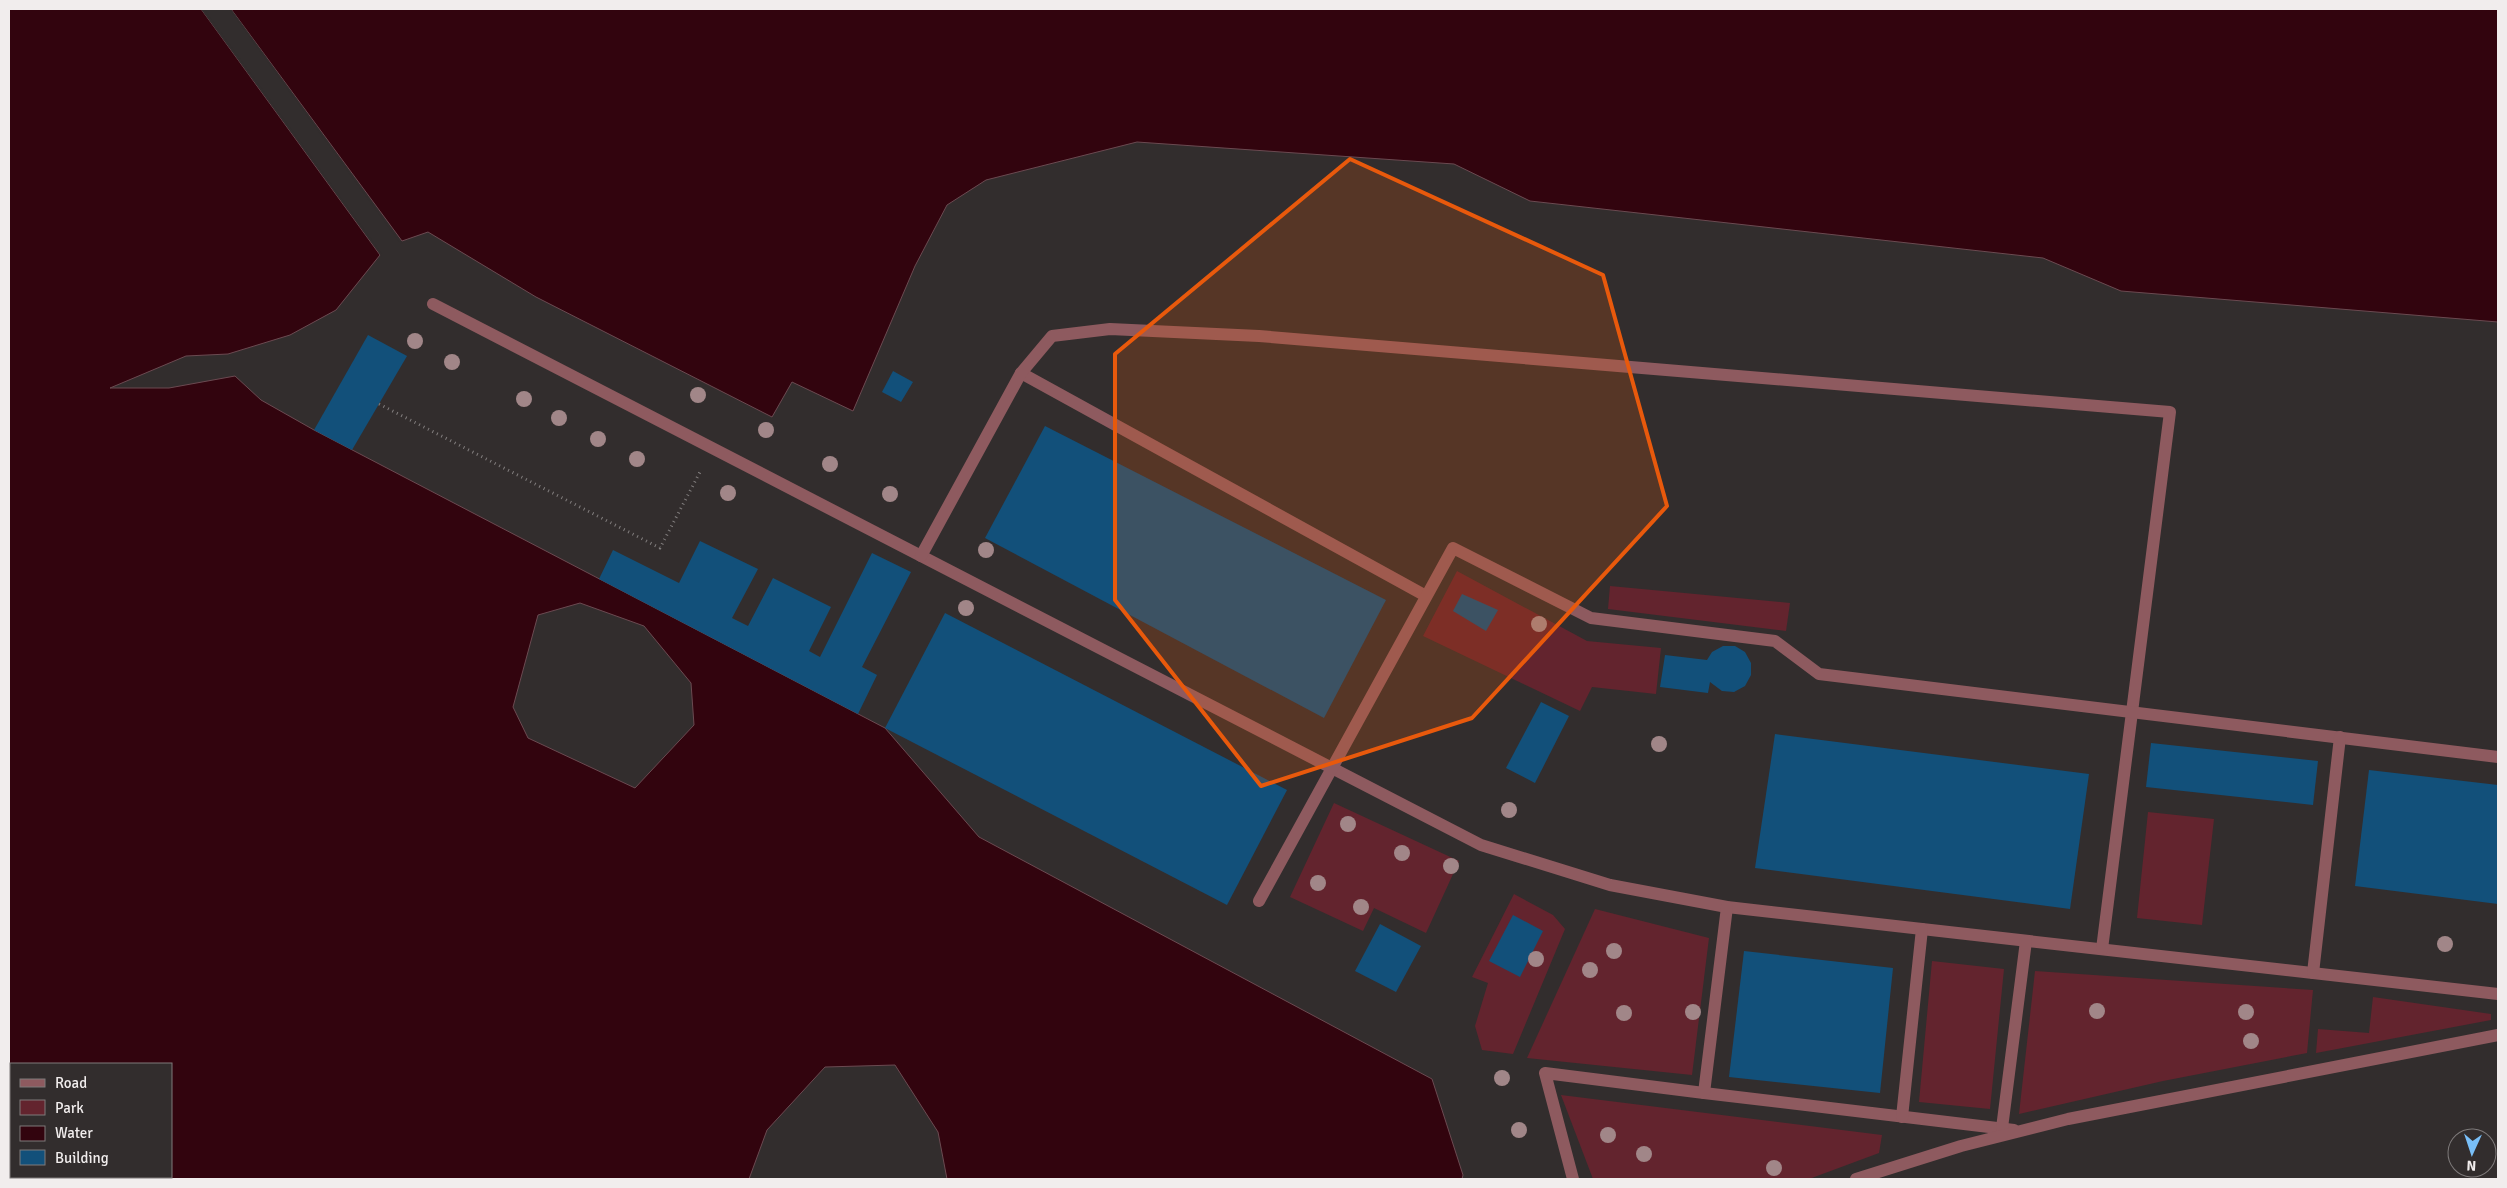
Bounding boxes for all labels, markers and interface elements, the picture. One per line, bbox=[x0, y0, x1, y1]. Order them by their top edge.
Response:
legend bbox=[10, 1063, 172, 1178]
text: Road bbox=[55, 1074, 87, 1092]
text: Park bbox=[55, 1099, 84, 1117]
text: Water bbox=[55, 1124, 93, 1142]
north arrow bbox=[2447, 1128, 2497, 1178]
text: Building bbox=[55, 1149, 109, 1167]
text: N bbox=[2466, 1157, 2477, 1174]

